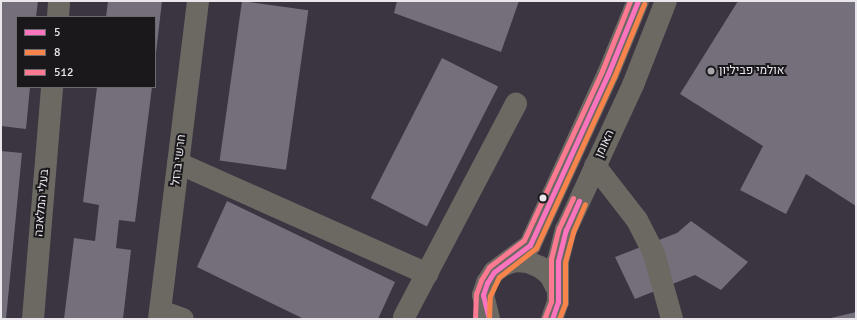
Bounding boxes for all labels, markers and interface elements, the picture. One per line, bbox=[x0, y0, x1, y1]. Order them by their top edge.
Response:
legend bbox=[16, 16, 156, 88]
text: 5 bbox=[54, 25, 60, 40]
text: 8 bbox=[54, 45, 60, 60]
place label: אולמי פביליון bbox=[719, 64, 785, 78]
text: 512 bbox=[54, 65, 73, 80]
marker: אולמי פביליון bbox=[706, 66, 716, 76]
street label: האומן bbox=[592, 128, 618, 160]
street label: חרשי ברזל bbox=[169, 134, 189, 186]
street label: בעלי המלאכה bbox=[32, 169, 52, 237]
unlabelled marker bbox=[538, 193, 548, 203]

